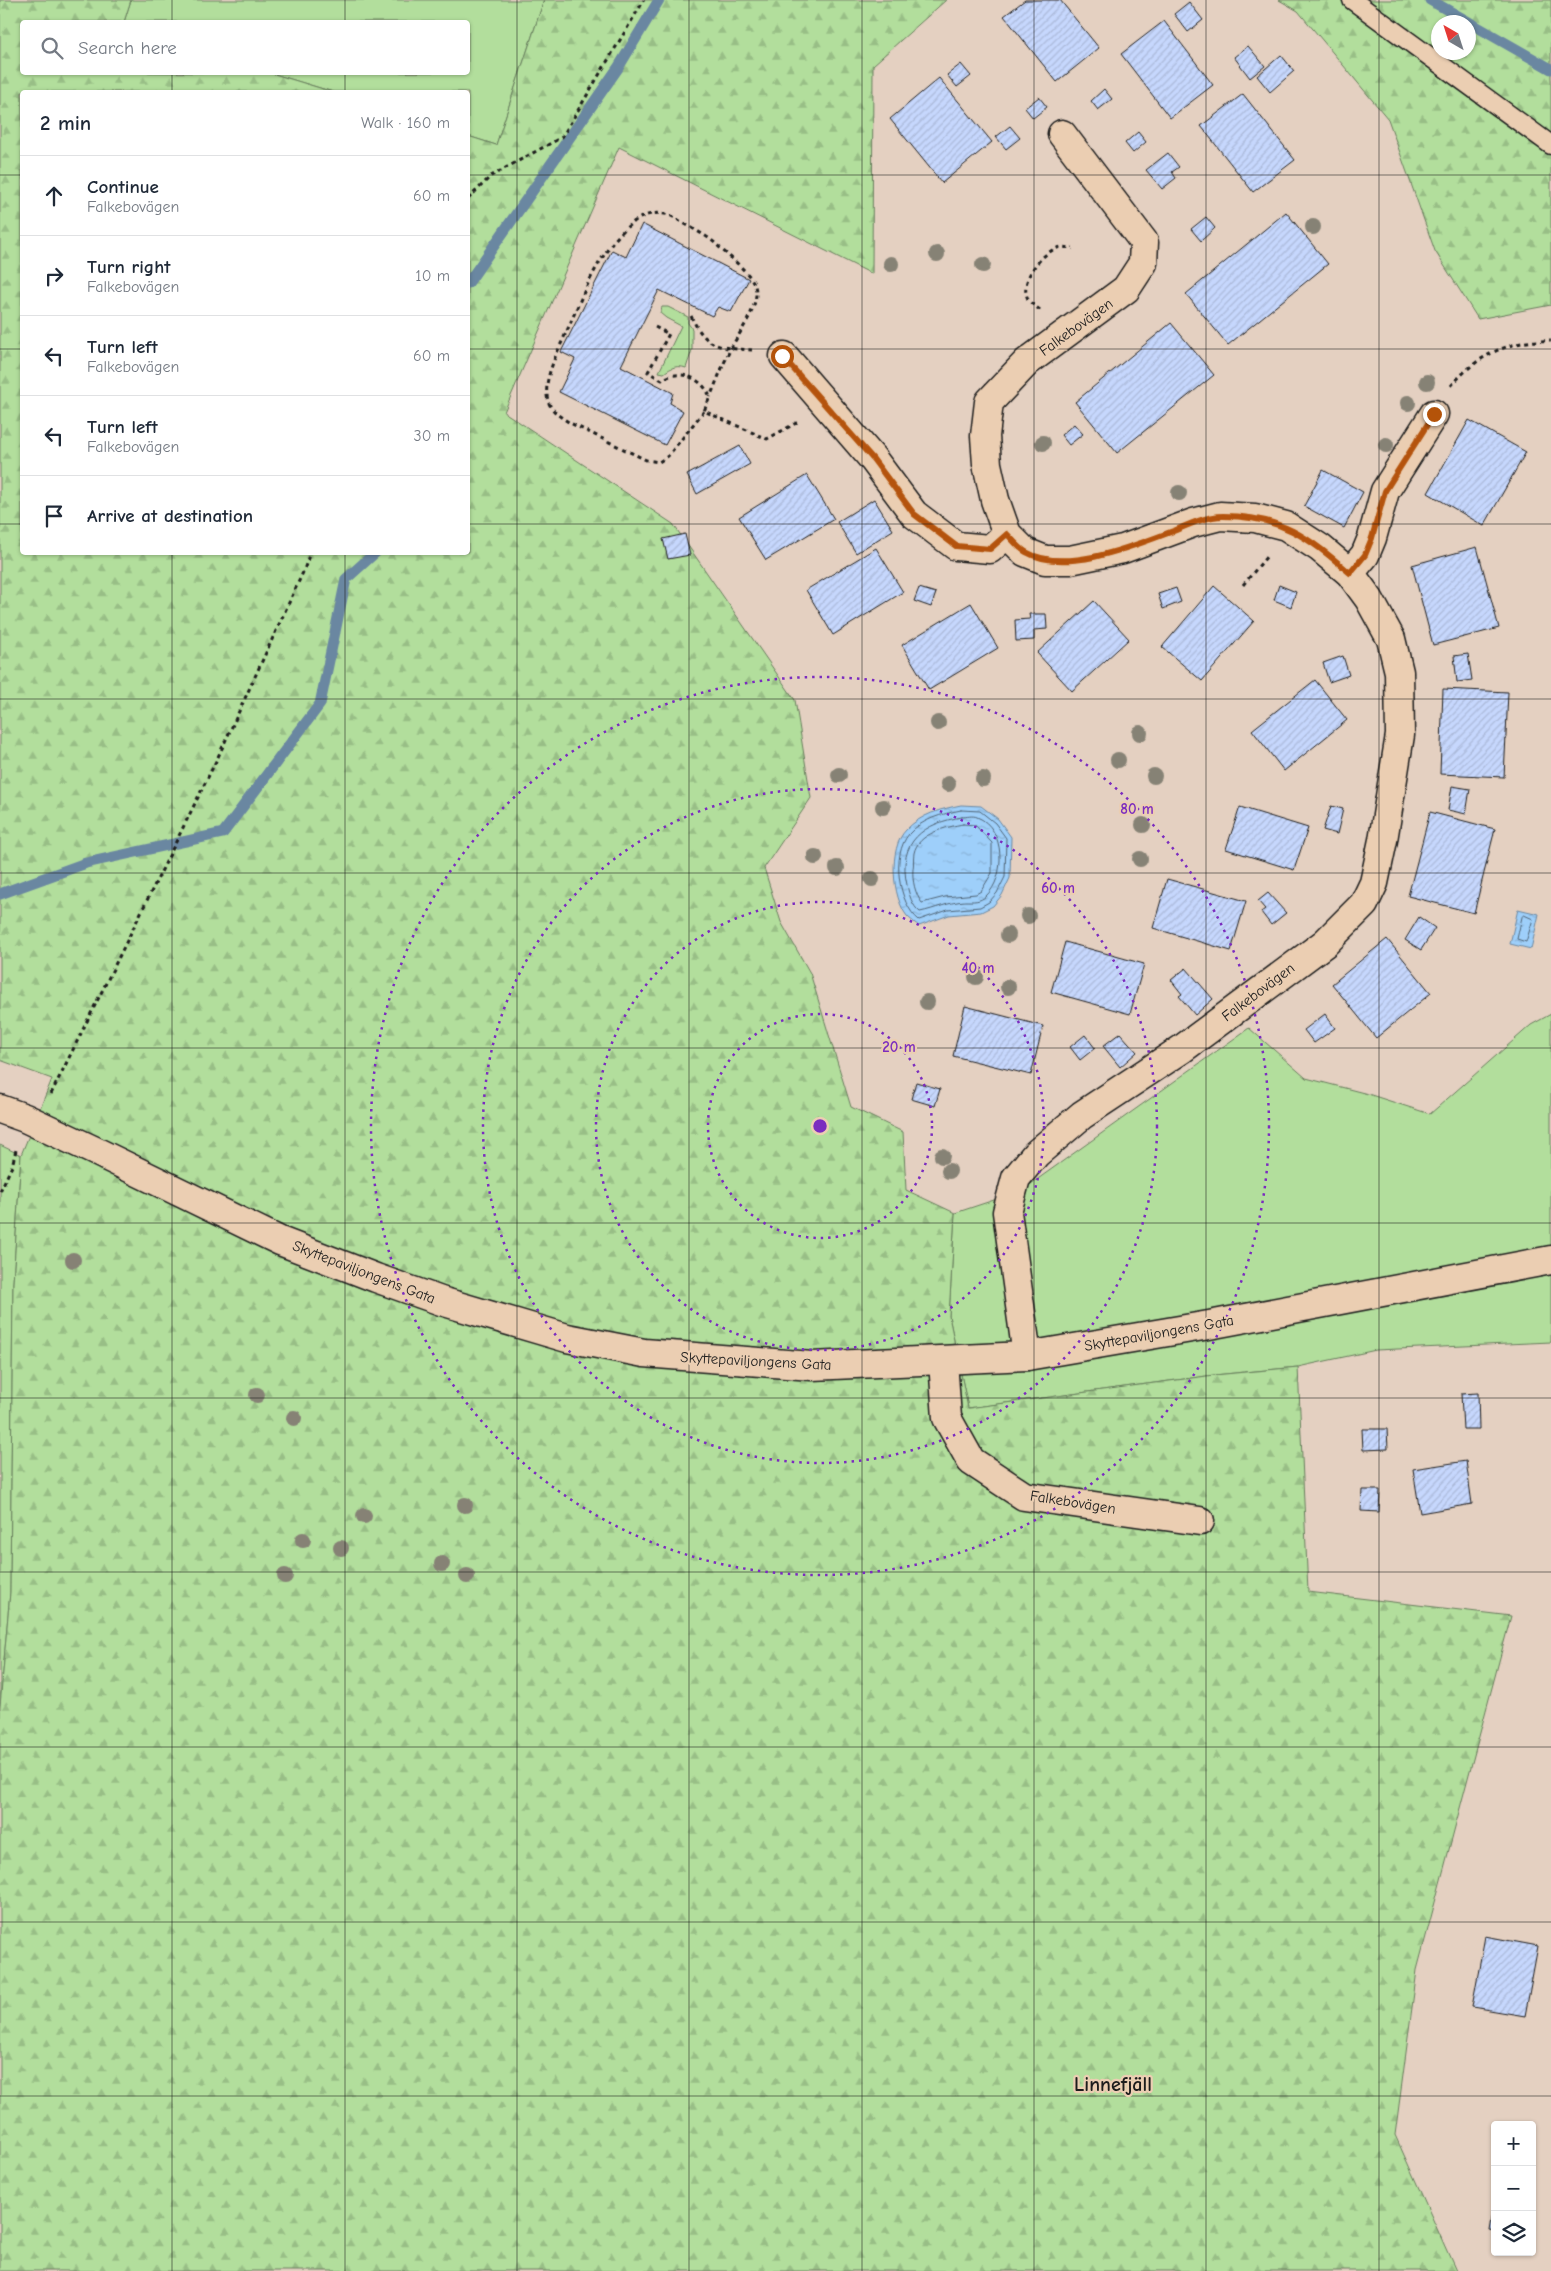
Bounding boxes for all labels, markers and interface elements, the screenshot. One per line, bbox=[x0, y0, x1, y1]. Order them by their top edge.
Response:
north arrow bbox=[1431, 15, 1476, 60]
search box bbox=[20, 20, 470, 75]
icon: search bbox=[38, 34, 66, 62]
text: Search here bbox=[78, 37, 177, 59]
text: 2 min bbox=[40, 111, 91, 135]
text: Walk · 160 m bbox=[361, 114, 450, 132]
text: Continue bbox=[87, 176, 159, 198]
icon: ahead bbox=[40, 182, 68, 210]
text: 60 m bbox=[413, 187, 450, 205]
text: Falkebovägen bbox=[87, 198, 179, 216]
text: Turn right bbox=[87, 256, 171, 278]
icon: right bbox=[40, 262, 68, 290]
text: 10 m bbox=[415, 267, 450, 285]
text: Falkebovägen bbox=[87, 278, 179, 296]
street label: Falkebovägen bbox=[1036, 294, 1116, 360]
text: Turn left bbox=[87, 336, 158, 358]
icon: left bbox=[40, 342, 68, 370]
route start bbox=[771, 345, 794, 368]
text: 60 m bbox=[413, 347, 450, 365]
text: Falkebovägen bbox=[87, 358, 179, 376]
route end bbox=[1423, 403, 1446, 426]
text: Turn left bbox=[87, 416, 158, 438]
icon: left bbox=[40, 422, 68, 450]
text: 30 m bbox=[414, 427, 450, 445]
text: Falkebovägen bbox=[87, 438, 179, 456]
icon: arrive bbox=[40, 502, 68, 530]
text: Arrive at destination bbox=[87, 505, 253, 527]
text: 80 m bbox=[1120, 800, 1154, 818]
text: 60 m bbox=[1041, 879, 1075, 897]
text: 40 m bbox=[962, 959, 995, 977]
street label: Falkebovägen bbox=[1218, 959, 1298, 1025]
text: 20 m bbox=[882, 1038, 916, 1056]
centre of rings bbox=[811, 1117, 829, 1135]
street label: Skyttepaviljongens Gata bbox=[290, 1236, 438, 1308]
street label: Skyttepaviljongens Gata bbox=[1083, 1311, 1235, 1355]
street label: Skyttepaviljongens Gata bbox=[680, 1348, 832, 1374]
street label: Falkebovägen bbox=[1029, 1486, 1117, 1518]
district label: Linnefjäll bbox=[1074, 2073, 1152, 2096]
map controls bbox=[1491, 2121, 1536, 2256]
button: + bbox=[1491, 2121, 1536, 2166]
button: − bbox=[1491, 2166, 1536, 2211]
button: layers bbox=[1491, 2211, 1536, 2256]

